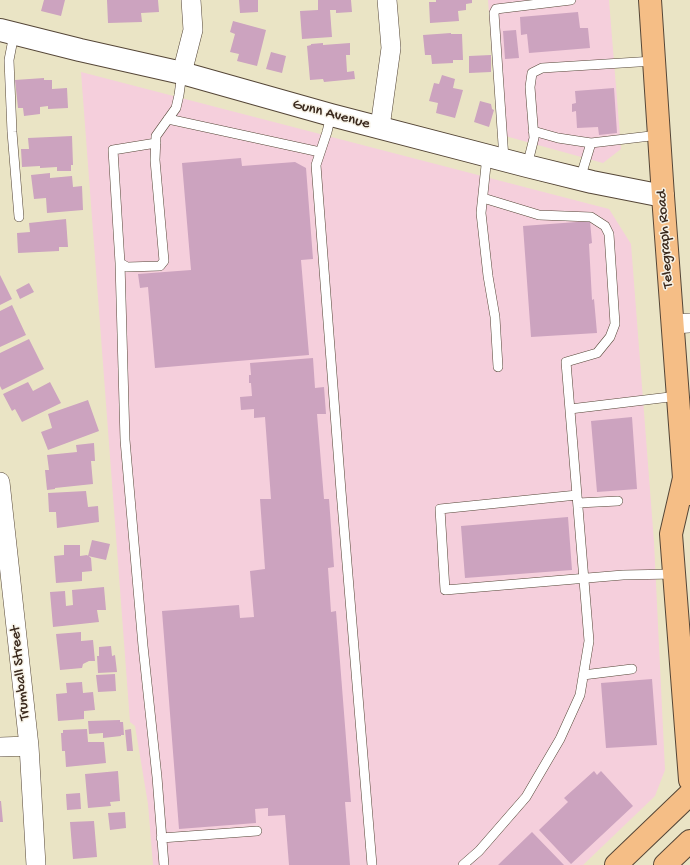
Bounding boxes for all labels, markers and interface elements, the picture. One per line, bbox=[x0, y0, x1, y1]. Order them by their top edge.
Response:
street label: Gunn Avenue bbox=[290, 96, 372, 134]
street label: Telegraph Road bbox=[654, 189, 678, 289]
street label: Trumball Street bbox=[7, 625, 35, 721]

